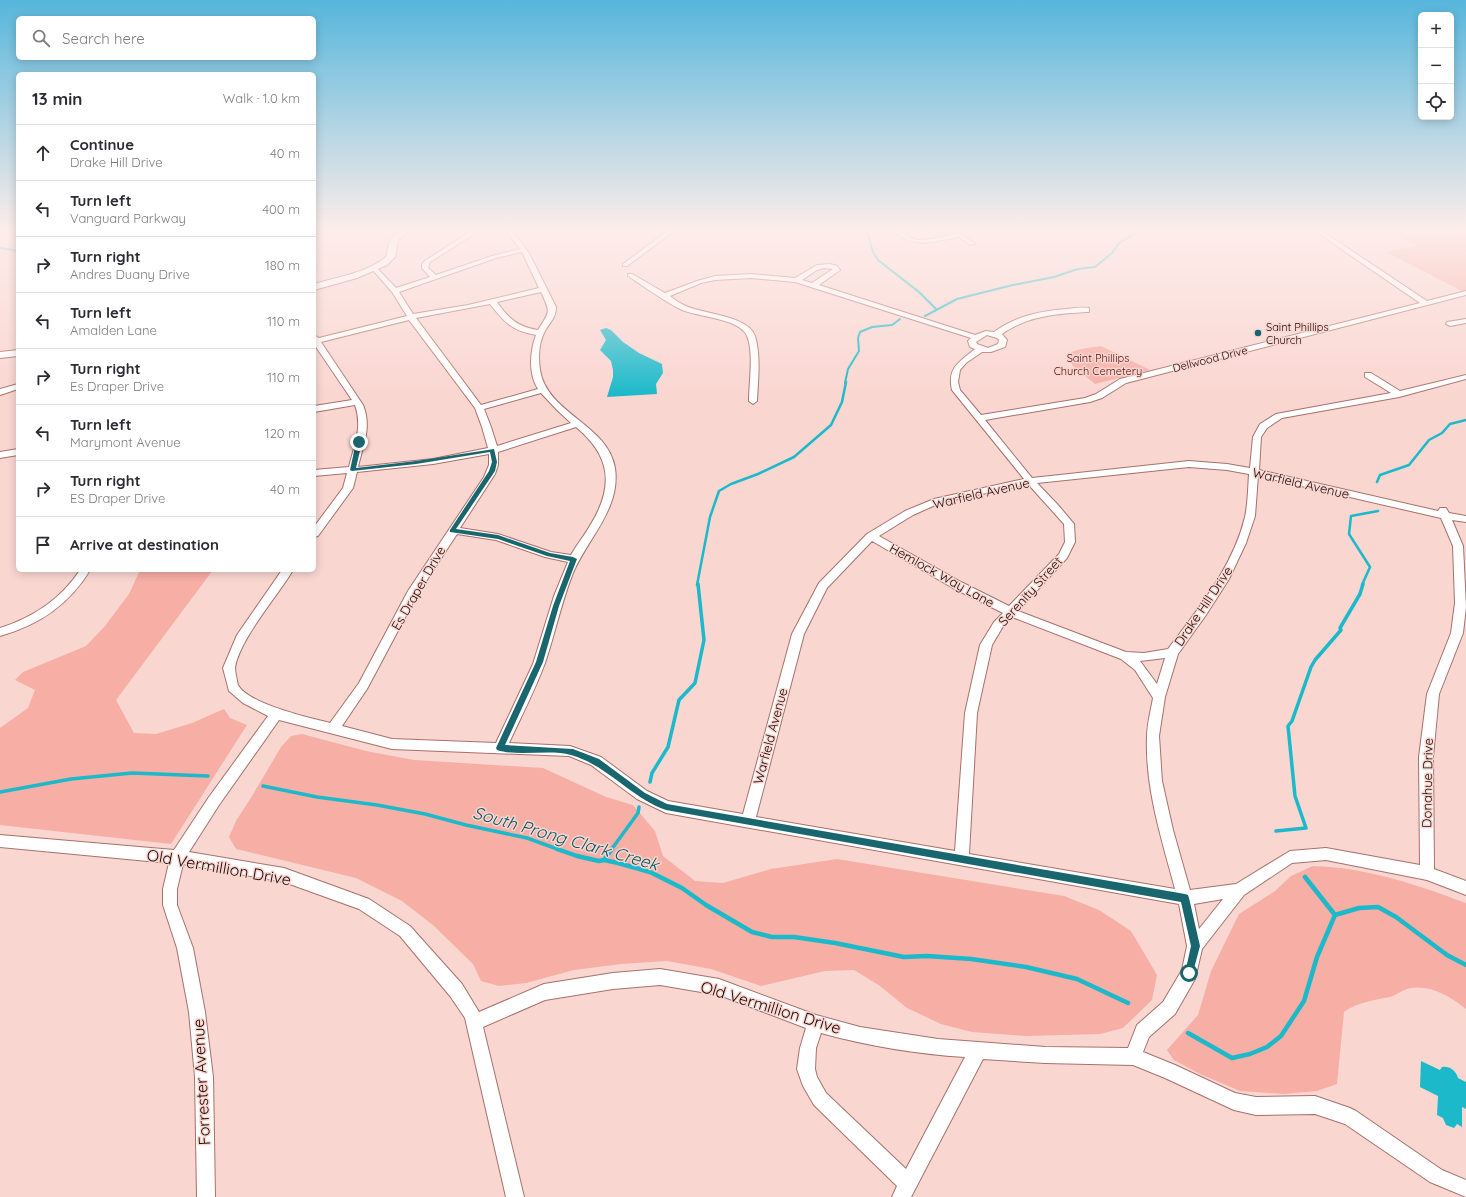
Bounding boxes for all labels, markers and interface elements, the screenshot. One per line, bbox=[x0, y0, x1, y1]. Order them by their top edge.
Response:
map controls bbox=[1418, 12, 1454, 120]
button: + bbox=[1418, 12, 1454, 48]
search box bbox=[16, 16, 316, 60]
icon: search bbox=[30, 27, 52, 49]
text: Search here bbox=[62, 29, 145, 48]
button: − bbox=[1418, 48, 1454, 84]
button: locate bbox=[1418, 84, 1454, 120]
text: 13 min bbox=[32, 88, 82, 109]
text: Walk · 1.0 km bbox=[223, 90, 300, 106]
text: Continue bbox=[70, 135, 134, 154]
icon: ahead bbox=[32, 142, 54, 164]
text: 40 m bbox=[270, 145, 300, 161]
text: Drake Hill Drive bbox=[70, 154, 163, 170]
text: Turn left bbox=[70, 191, 132, 210]
icon: left bbox=[32, 198, 54, 220]
text: 400 m bbox=[262, 201, 300, 217]
text: Vanguard Parkway bbox=[70, 210, 186, 226]
text: Turn right bbox=[70, 247, 141, 266]
icon: right bbox=[32, 254, 54, 276]
text: 180 m bbox=[265, 257, 300, 273]
text: Andres Duany Drive bbox=[70, 266, 190, 282]
text: Turn left bbox=[70, 303, 132, 322]
icon: left bbox=[32, 310, 54, 332]
text: 110 m bbox=[267, 313, 300, 329]
place label: Saint Phillips Church bbox=[1266, 320, 1329, 347]
text: Amalden Lane bbox=[70, 322, 157, 338]
marker: Saint Phillips Church bbox=[1253, 328, 1263, 338]
street label: Dellwood Drive bbox=[1171, 343, 1249, 375]
park label: Saint Phillips Church Cemetery bbox=[1054, 351, 1142, 378]
text: Turn right bbox=[70, 359, 141, 378]
icon: right bbox=[32, 366, 54, 388]
text: 110 m bbox=[267, 369, 300, 385]
text: Es Draper Drive bbox=[70, 378, 164, 394]
text: Turn left bbox=[70, 415, 132, 434]
icon: left bbox=[32, 422, 54, 444]
text: 120 m bbox=[265, 425, 300, 441]
route end bbox=[350, 433, 368, 451]
text: Marymont Avenue bbox=[70, 434, 181, 450]
street label: Warfield Avenue bbox=[1251, 464, 1351, 502]
text: Turn right bbox=[70, 471, 141, 490]
street label: Warfield Avenue bbox=[931, 474, 1031, 512]
icon: right bbox=[32, 478, 54, 500]
text: 40 m bbox=[270, 481, 300, 497]
text: ES Draper Drive bbox=[70, 490, 165, 506]
icon: arrive bbox=[32, 534, 54, 556]
text: Arrive at destination bbox=[70, 535, 219, 554]
street label: Hemlock Way Lane bbox=[887, 540, 997, 610]
street label: Es Draper Drive bbox=[388, 543, 448, 633]
street label: Serenity Street bbox=[995, 553, 1065, 629]
street label: Drake Hill Drive bbox=[1170, 563, 1236, 649]
street label: Warfield Avenue bbox=[749, 686, 791, 786]
street label: Donahue Drive bbox=[1418, 738, 1436, 828]
water label: South Prong Clark Creek bbox=[471, 801, 663, 875]
street label: Old Vermillion Drive bbox=[145, 844, 293, 890]
route start bbox=[1180, 964, 1198, 982]
street label: Old Vermillion Drive bbox=[698, 976, 844, 1038]
street label: Forrester Avenue bbox=[188, 1018, 214, 1146]

